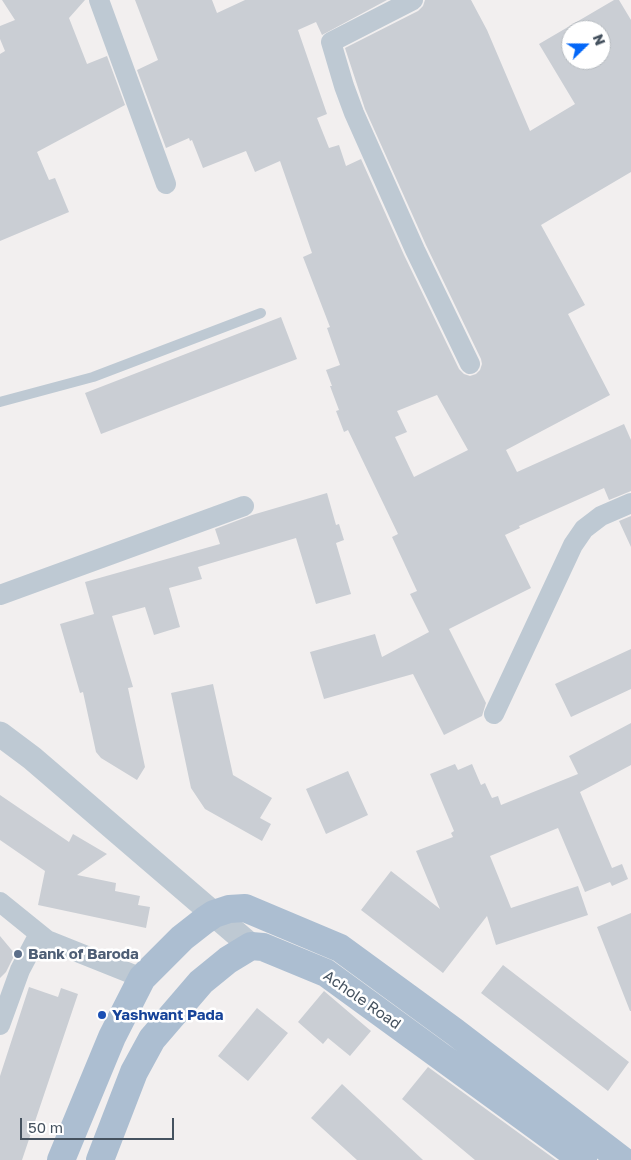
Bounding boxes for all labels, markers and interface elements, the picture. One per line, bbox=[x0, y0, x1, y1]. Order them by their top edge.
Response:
north arrow bbox=[561, 20, 611, 70]
text: N bbox=[590, 31, 609, 48]
place label: Bank of Baroda bbox=[28, 945, 139, 963]
marker: Bank of Baroda bbox=[12, 948, 24, 960]
street label: Achole Road bbox=[320, 967, 404, 1033]
place label: Yashwant Pada bbox=[112, 1006, 223, 1024]
marker: Yashwant Pada bbox=[96, 1009, 108, 1021]
scale bar bbox=[22, 1108, 176, 1140]
text: 50 m bbox=[28, 1118, 63, 1136]

